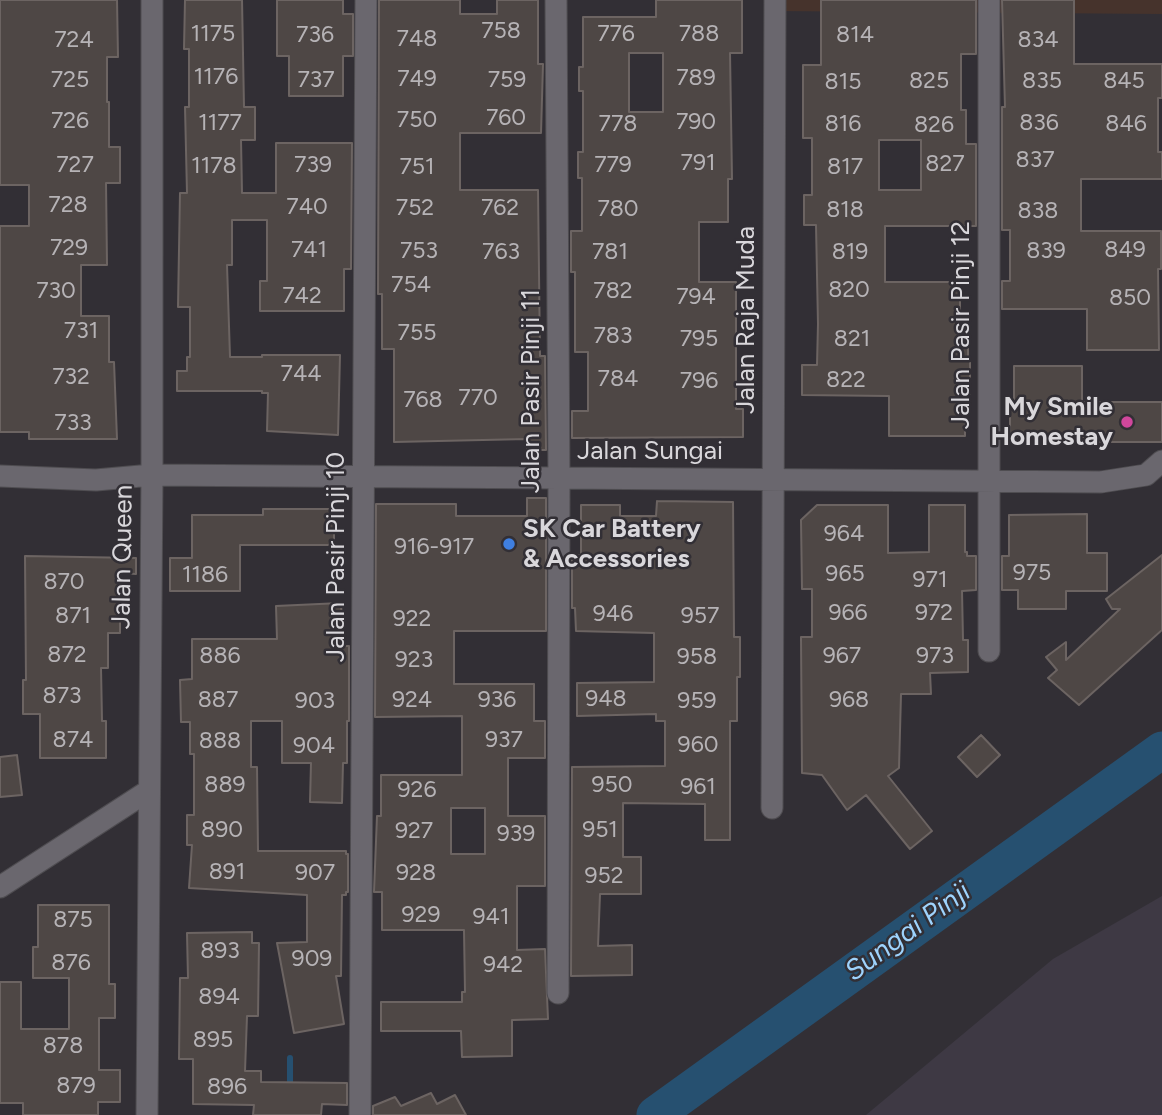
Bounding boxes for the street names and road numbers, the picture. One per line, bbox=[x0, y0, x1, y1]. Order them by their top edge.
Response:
street label: Jalan Pasir Pinji 12 bbox=[945, 221, 977, 429]
street label: Jalan Raja Muda bbox=[730, 226, 762, 414]
street label: Jalan Pasir Pinji 11 bbox=[515, 289, 547, 493]
street label: Jalan Sungai bbox=[577, 435, 723, 467]
street label: Jalan Pasir Pinji 10 bbox=[320, 452, 352, 662]
street label: Jalan Queen bbox=[106, 485, 140, 629]

